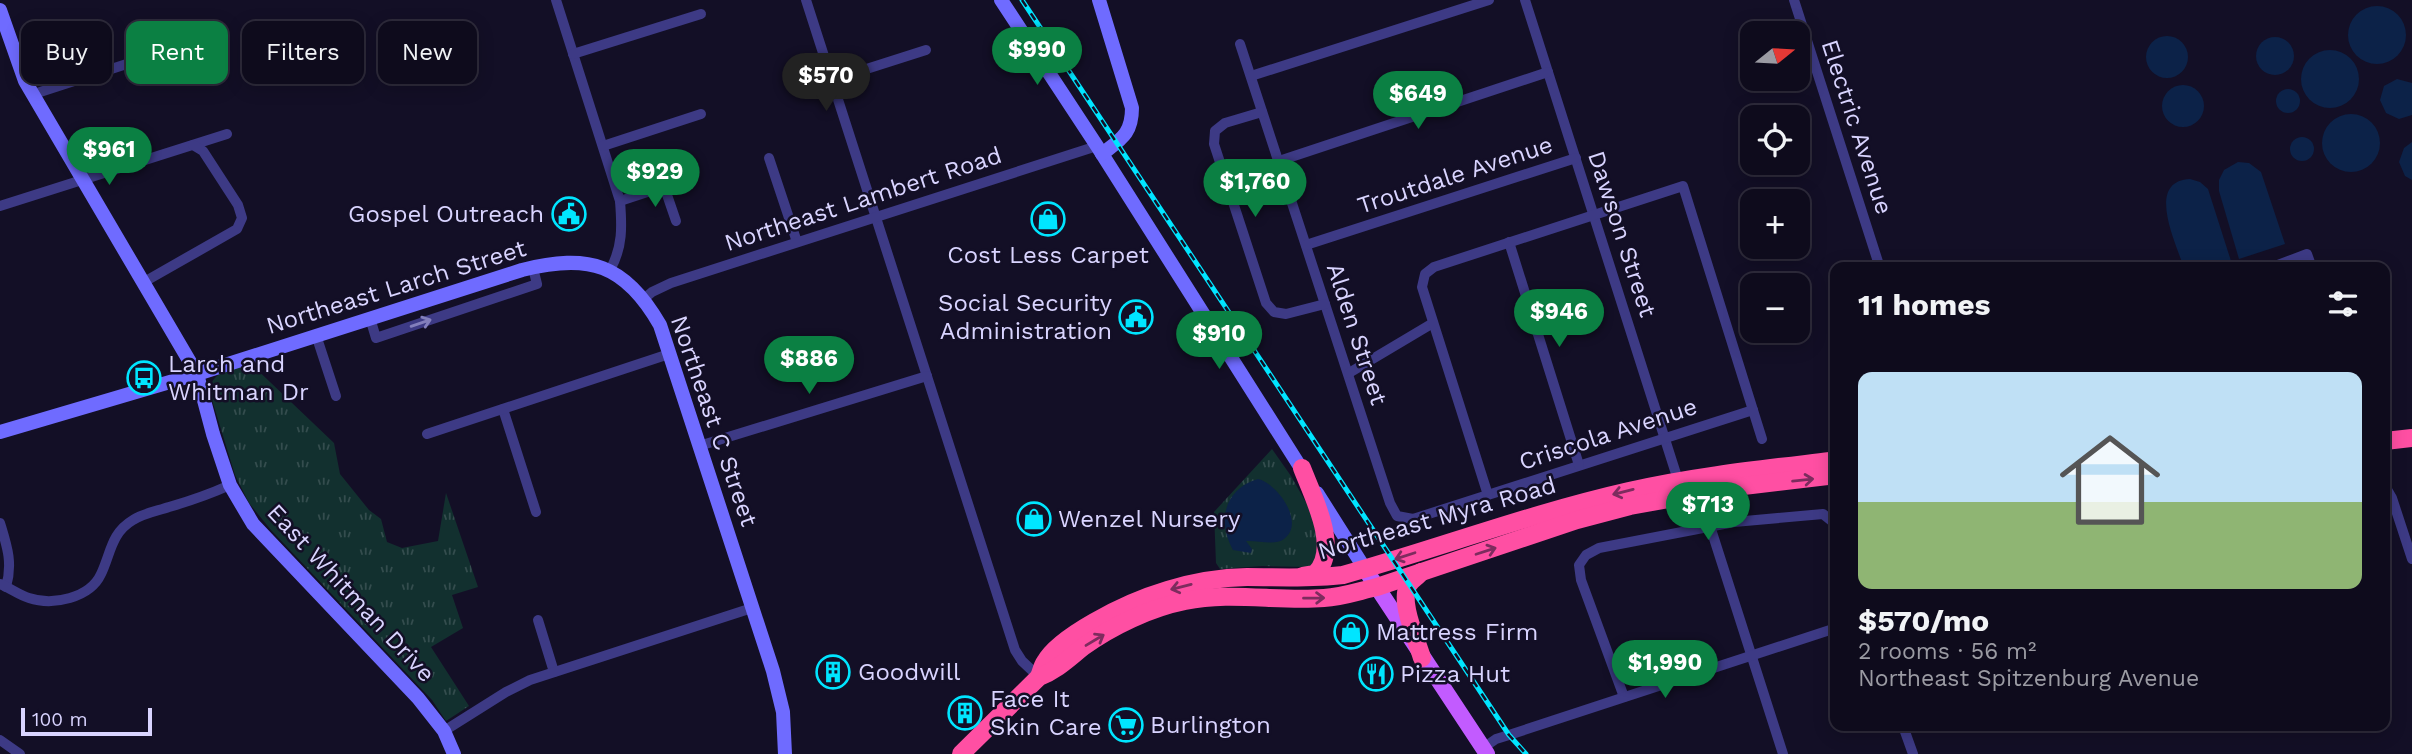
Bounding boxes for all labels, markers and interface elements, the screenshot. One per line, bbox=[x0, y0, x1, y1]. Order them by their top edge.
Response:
chip: Buy bbox=[21, 21, 112, 84]
chip: Rent bbox=[126, 21, 228, 84]
chip: Filters bbox=[242, 21, 364, 84]
chip: New bbox=[378, 21, 477, 84]
north arrow bbox=[1740, 21, 1810, 91]
map controls bbox=[1740, 21, 1810, 343]
pin: $990 bbox=[996, 28, 1078, 87]
text: $990 bbox=[1008, 36, 1066, 63]
street label: Electric Avenue bbox=[1816, 36, 1898, 218]
pin: $570 bbox=[785, 54, 867, 113]
text: $570 bbox=[798, 62, 854, 89]
pin: $649 bbox=[1377, 72, 1459, 131]
text: $649 bbox=[1389, 80, 1447, 107]
button: locate bbox=[1740, 105, 1810, 175]
pin: $961 bbox=[68, 128, 150, 187]
street label: Troutdale Avenue bbox=[1354, 130, 1556, 220]
text: $961 bbox=[83, 136, 135, 163]
street label: Northeast Lambert Road bbox=[721, 141, 1005, 257]
street label: Dawson Street bbox=[1582, 148, 1662, 320]
pin: $929 bbox=[614, 150, 696, 209]
text: $929 bbox=[627, 158, 683, 185]
pin: $1,760 bbox=[1198, 160, 1312, 219]
text: $1,760 bbox=[1219, 168, 1291, 195]
button: + bbox=[1740, 189, 1810, 259]
public building icon: Gospel Outreach bbox=[550, 195, 588, 233]
place label: Gospel Outreach bbox=[348, 200, 544, 228]
shop icon: Cost Less Carpet bbox=[1029, 200, 1067, 238]
street label: Northeast Larch Street bbox=[263, 234, 529, 340]
place label: Cost Less Carpet bbox=[947, 241, 1149, 269]
street label: Alden Street bbox=[1321, 260, 1393, 408]
button: − bbox=[1740, 273, 1810, 343]
icon: filters bbox=[2324, 285, 2362, 323]
text: 11 homes bbox=[1858, 287, 1991, 322]
place label: Social Security Administration bbox=[938, 289, 1113, 345]
pin: $946 bbox=[1518, 290, 1600, 349]
public building icon: Social Security Administration bbox=[1117, 298, 1155, 336]
text: $946 bbox=[1530, 298, 1588, 325]
street label: Northeast C Street bbox=[665, 312, 763, 530]
pin: $910 bbox=[1178, 312, 1260, 371]
one-way arrow bbox=[410, 315, 432, 328]
text: $910 bbox=[1192, 320, 1246, 347]
pin: $886 bbox=[768, 336, 850, 396]
text: $886 bbox=[780, 345, 838, 372]
place label: Larch and Whitman Dr bbox=[168, 350, 309, 406]
bus stop icon: Larch and Whitman Dr bbox=[125, 359, 163, 397]
street label: Criscola Avenue bbox=[1515, 392, 1701, 476]
icon: home bbox=[2047, 417, 2173, 543]
street label: Northeast Myra Road bbox=[1315, 471, 1559, 565]
one-way arrow bbox=[1791, 473, 1814, 486]
pin: $713 bbox=[1667, 482, 1749, 542]
one-way arrow bbox=[1612, 486, 1635, 499]
text: $713 bbox=[1682, 491, 1734, 518]
street label: East Whitman Drive bbox=[261, 498, 441, 688]
shop icon: Wenzel Nursery bbox=[1015, 500, 1053, 538]
place label: Wenzel Nursery bbox=[1058, 505, 1241, 533]
one-way arrow bbox=[1475, 544, 1497, 556]
one-way arrow bbox=[1394, 551, 1416, 564]
one-way arrow bbox=[1170, 581, 1193, 594]
one-way arrow bbox=[1302, 591, 1325, 605]
text: $570/mo bbox=[1858, 603, 1989, 638]
shop icon: Mattress Firm bbox=[1332, 613, 1370, 651]
place label: Mattress Firm bbox=[1376, 618, 1538, 646]
one-way arrow bbox=[1085, 632, 1105, 646]
text: 2 rooms · 56 m² bbox=[1858, 638, 2036, 665]
pin: $1,990 bbox=[1608, 640, 1722, 700]
text: $1,990 bbox=[1628, 649, 1702, 676]
building icon: Goodwill bbox=[814, 653, 852, 691]
restaurant icon: Pizza Hut bbox=[1357, 655, 1395, 693]
place label: Goodwill bbox=[858, 658, 961, 686]
place label: Pizza Hut bbox=[1400, 660, 1510, 688]
text: Northeast Spitzenburg Avenue bbox=[1858, 665, 2199, 692]
place label: Face It Skin Care bbox=[990, 685, 1102, 741]
building icon: Face It Skin Care bbox=[946, 694, 984, 732]
scale bar bbox=[21, 705, 152, 737]
supermarket icon: Burlington bbox=[1107, 706, 1145, 744]
text: 100 m bbox=[32, 708, 88, 731]
place label: Burlington bbox=[1150, 711, 1271, 739]

